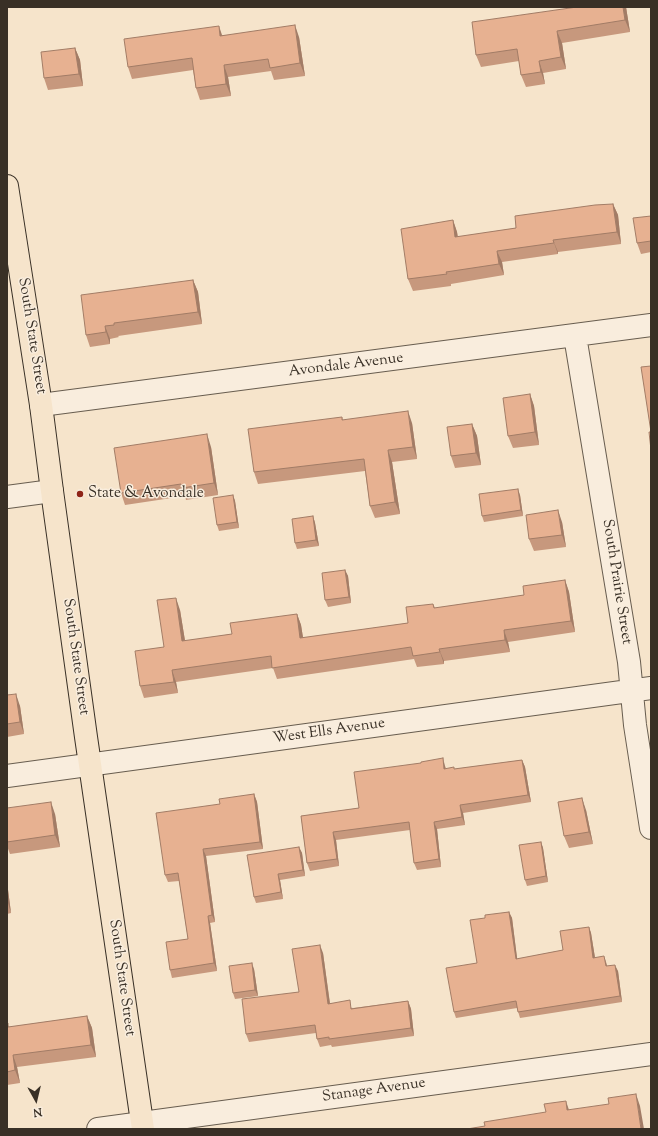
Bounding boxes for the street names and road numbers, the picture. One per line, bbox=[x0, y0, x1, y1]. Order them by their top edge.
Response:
street label: South State Street bbox=[13, 276, 49, 396]
street label: Avondale Avenue bbox=[288, 350, 404, 382]
street label: South Prairie Street bbox=[597, 518, 635, 646]
street label: South State Street bbox=[58, 597, 92, 717]
street label: West Ells Avenue bbox=[272, 715, 386, 749]
street label: South State Street bbox=[104, 918, 138, 1038]
street label: Stanage Avenue bbox=[321, 1075, 427, 1107]

